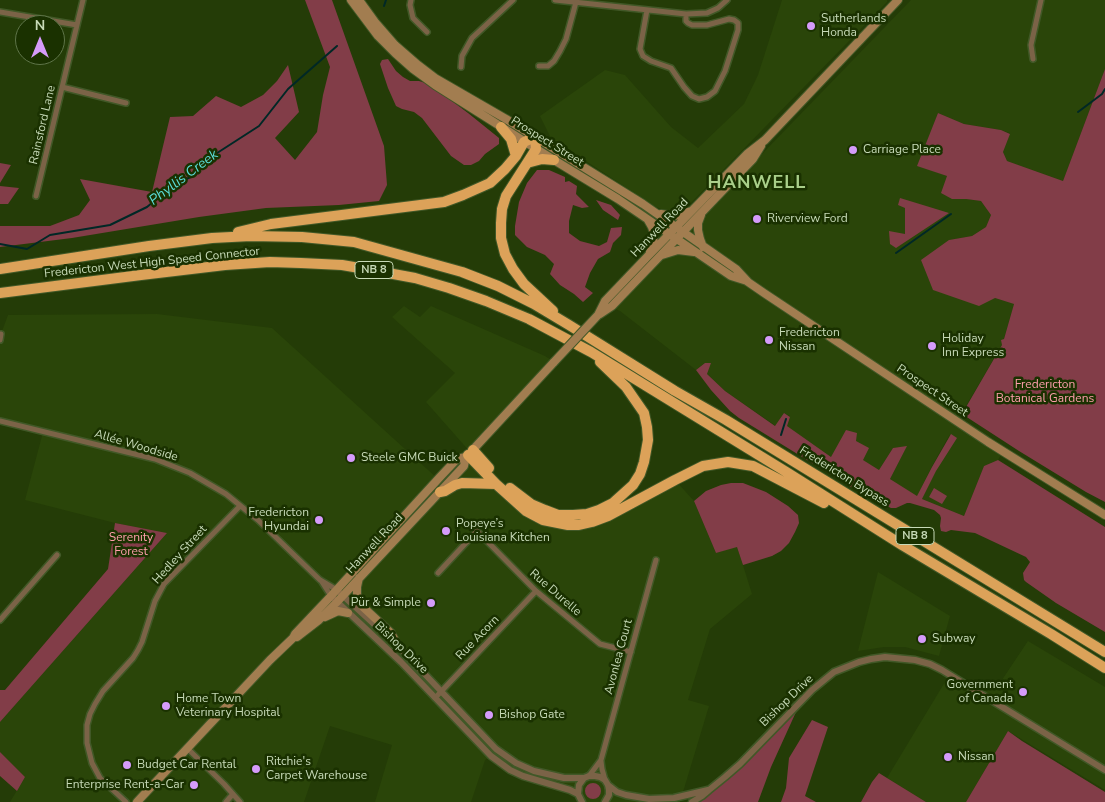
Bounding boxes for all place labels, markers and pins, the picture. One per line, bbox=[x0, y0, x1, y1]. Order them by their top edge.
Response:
place label: Sutherlands Honda bbox=[821, 12, 886, 40]
marker: Sutherlands Honda bbox=[805, 20, 817, 32]
place label: Carriage Place bbox=[863, 143, 941, 157]
marker: Carriage Place bbox=[847, 144, 859, 156]
place label: Riverview Ford bbox=[767, 212, 848, 226]
marker: Riverview Ford bbox=[751, 213, 763, 225]
place label: Fredericton Nissan bbox=[779, 326, 840, 354]
place label: Holiday Inn Express bbox=[942, 332, 1004, 360]
marker: Fredericton Nissan bbox=[763, 334, 775, 346]
marker: Holiday Inn Express bbox=[926, 340, 938, 352]
place label: Steele GMC Buick bbox=[361, 451, 458, 465]
marker: Steele GMC Buick bbox=[345, 452, 357, 464]
place label: Fredericton Hyundai bbox=[248, 506, 309, 534]
marker: Fredericton Hyundai bbox=[313, 514, 325, 526]
place label: Popeye’s Louisiana Kitchen bbox=[456, 517, 550, 545]
marker: Popeye’s Louisiana Kitchen bbox=[440, 525, 452, 537]
place label: Pür & Simple bbox=[351, 596, 421, 610]
marker: Pür & Simple bbox=[425, 597, 437, 609]
place label: Subway bbox=[932, 632, 975, 646]
marker: Subway bbox=[916, 633, 928, 645]
place label: Government of Canada bbox=[946, 678, 1013, 706]
marker: Government of Canada bbox=[1017, 686, 1029, 698]
place label: Home Town Veterinary Hospital bbox=[176, 692, 280, 720]
marker: Home Town Veterinary Hospital bbox=[160, 700, 172, 712]
place label: Bishop Gate bbox=[499, 708, 565, 722]
marker: Bishop Gate bbox=[483, 709, 495, 721]
place label: Nissan bbox=[958, 750, 994, 764]
marker: Nissan bbox=[942, 751, 954, 763]
place label: Ritchie's Carpet Warehouse bbox=[266, 755, 367, 783]
place label: Budget Car Rental bbox=[137, 758, 236, 772]
marker: Budget Car Rental bbox=[121, 759, 133, 771]
marker: Ritchie's Carpet Warehouse bbox=[250, 763, 262, 775]
place label: Enterprise Rent-a-Car bbox=[66, 778, 184, 792]
marker: Enterprise Rent-a-Car bbox=[188, 779, 200, 791]

